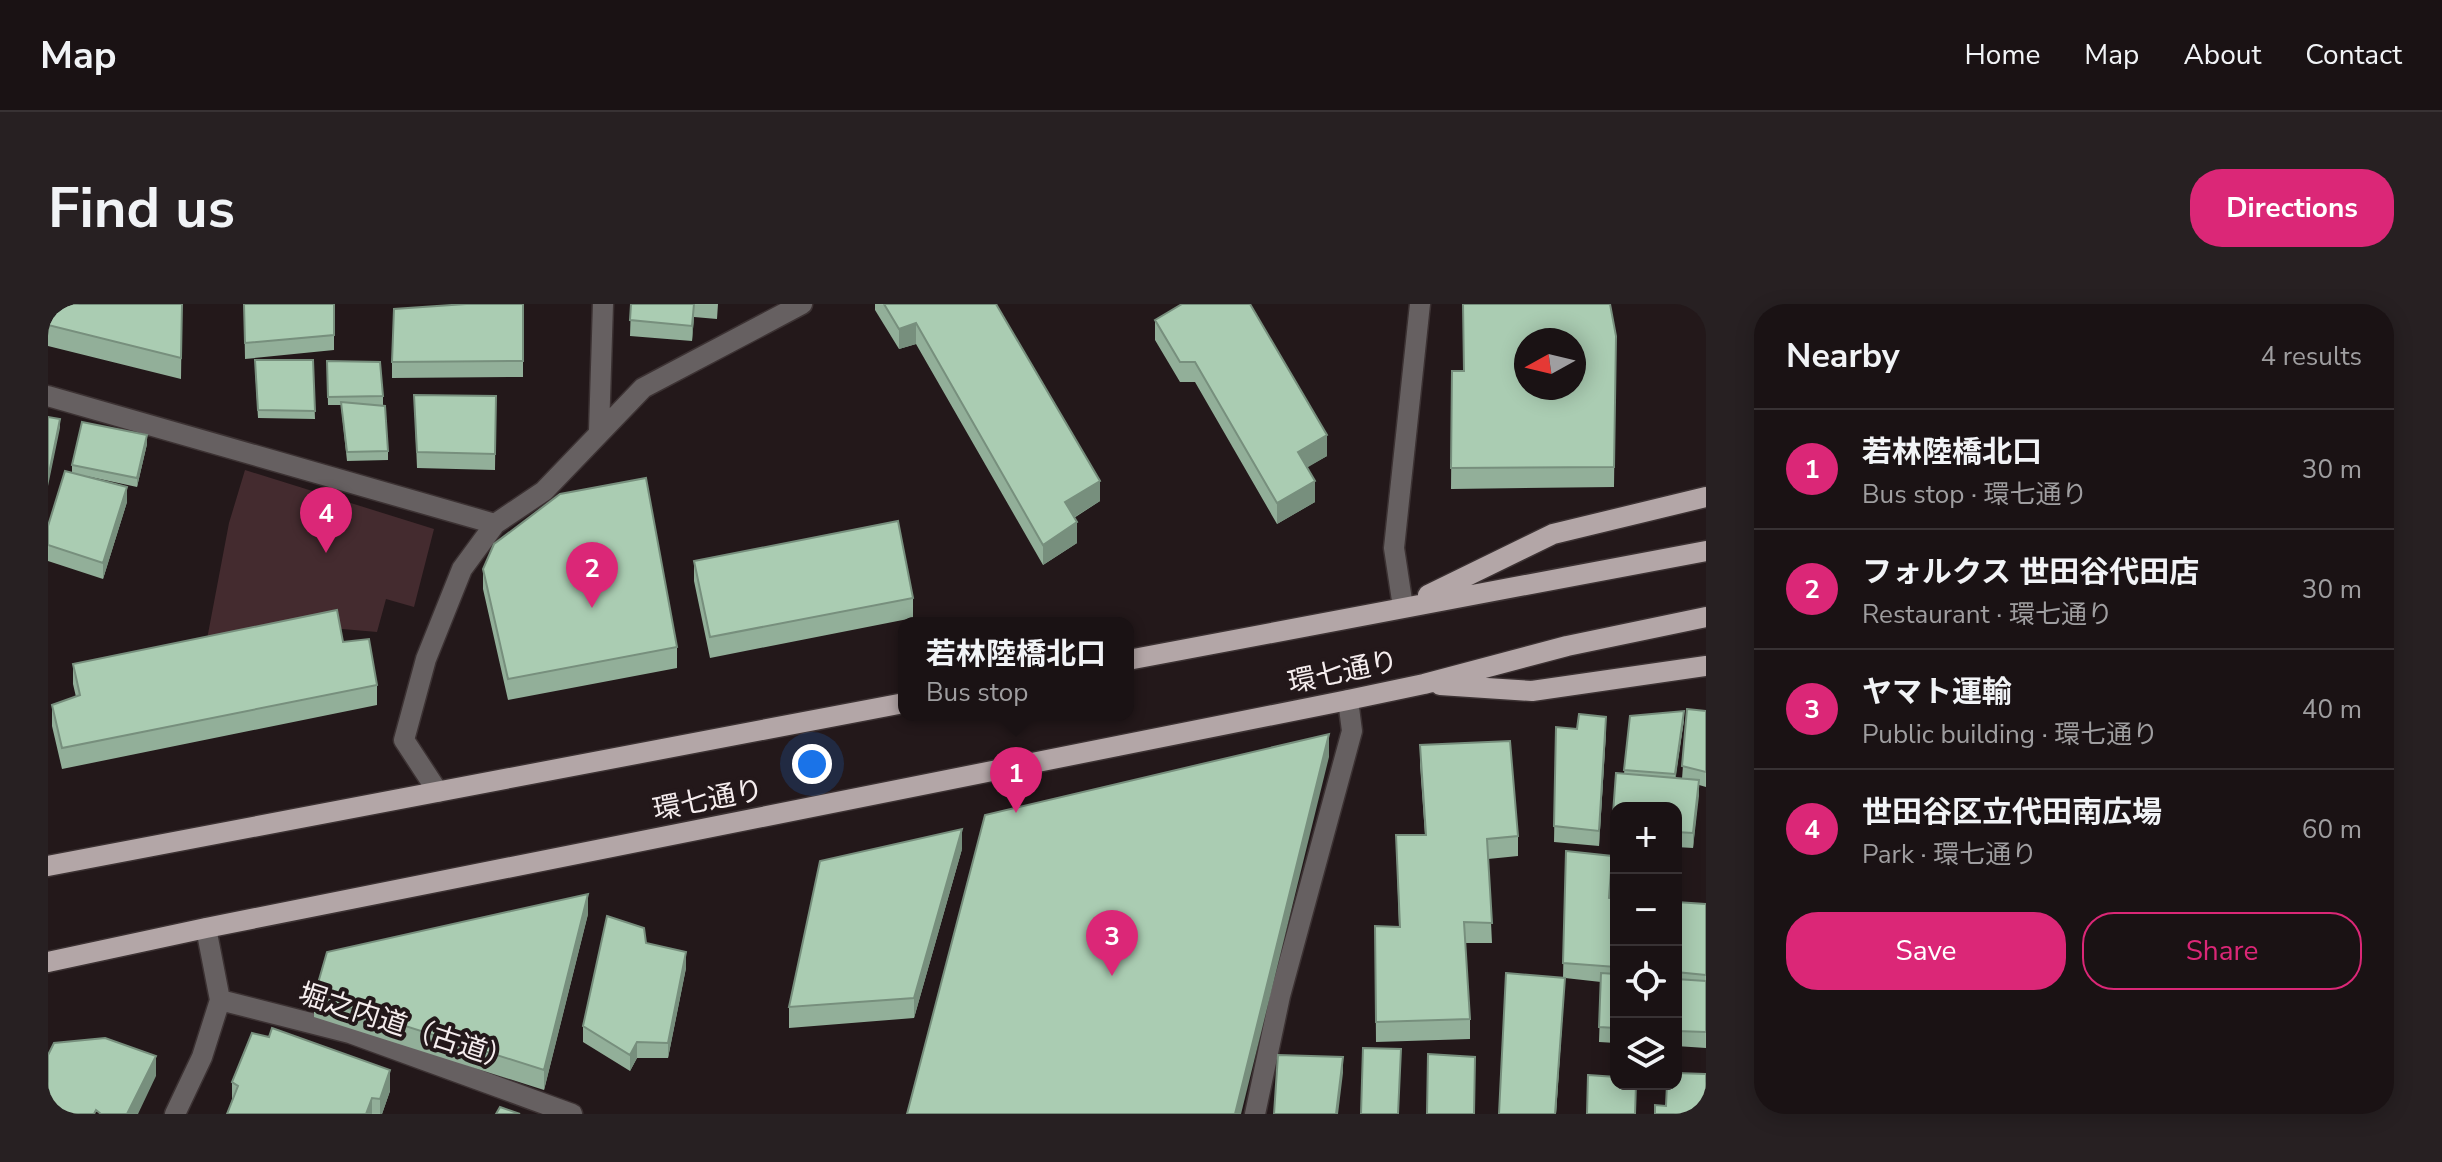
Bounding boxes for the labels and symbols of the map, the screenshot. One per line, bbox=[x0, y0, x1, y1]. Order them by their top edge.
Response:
north arrow bbox=[1514, 328, 1586, 400]
pin: 4 bbox=[300, 487, 352, 553]
pin: 2 bbox=[566, 542, 618, 608]
street label: 環七通り bbox=[1284, 642, 1402, 702]
your location bbox=[792, 744, 832, 784]
pin: 1 bbox=[990, 747, 1042, 813]
street label: 環七通り bbox=[649, 771, 767, 829]
pin: 3 bbox=[1086, 910, 1138, 976]
street label: 堀之内道（古道） bbox=[294, 974, 518, 1080]

